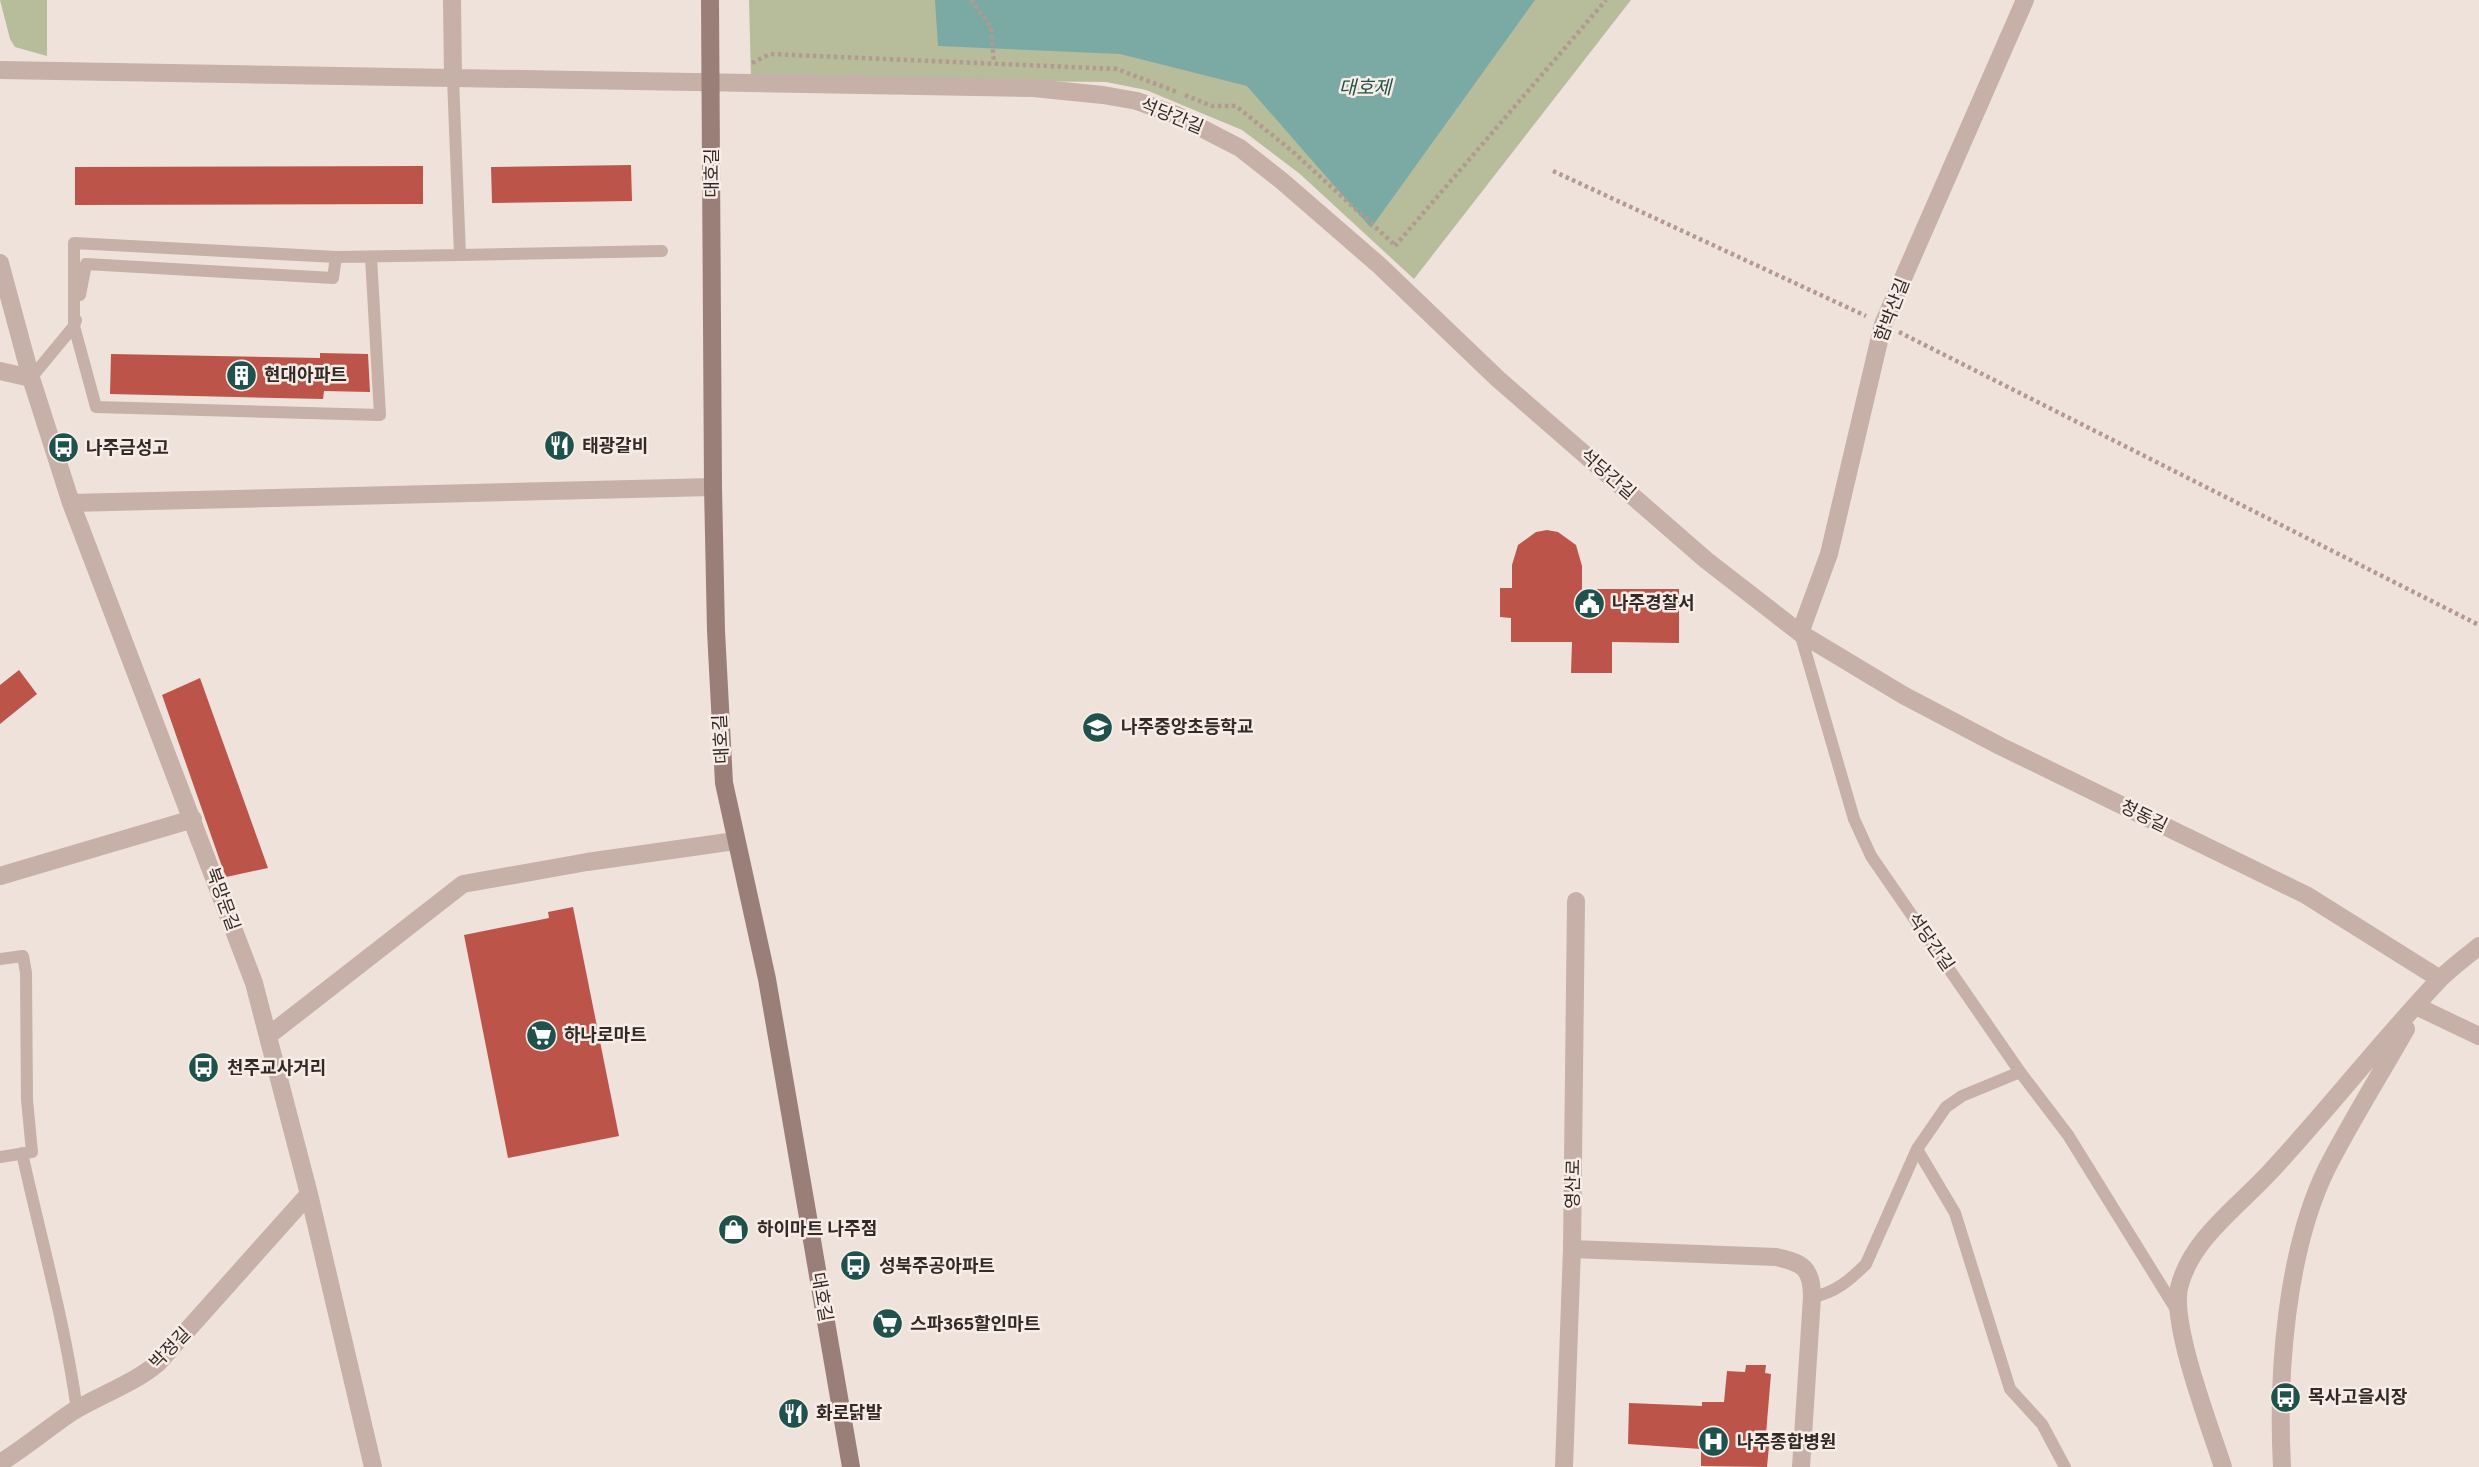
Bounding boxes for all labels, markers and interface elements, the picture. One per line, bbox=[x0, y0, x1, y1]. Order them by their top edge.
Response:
water label: 대호제 bbox=[1339, 76, 1394, 99]
street label: 석당간길 bbox=[1137, 93, 1207, 139]
street label: 대호길 bbox=[701, 148, 723, 198]
street label: 함박산길 bbox=[1870, 275, 1914, 345]
building icon: 현대아파트 bbox=[224, 358, 258, 392]
place label: 현대아파트 bbox=[264, 364, 347, 386]
restaurant icon: 태광갈비 bbox=[542, 429, 576, 463]
bus stop icon: 나주금성고 bbox=[46, 431, 80, 465]
place label: 태광갈비 bbox=[582, 435, 648, 457]
place label: 나주금성고 bbox=[86, 437, 169, 459]
street label: 석당간길 bbox=[1576, 444, 1640, 504]
public building icon: 나주경찰서 bbox=[1572, 586, 1606, 620]
place label: 나주경찰서 bbox=[1612, 592, 1695, 614]
school or university icon: 나주중앙초등학교 bbox=[1081, 710, 1115, 744]
street label: 대호길 bbox=[709, 714, 733, 764]
place label: 나주중앙초등학교 bbox=[1121, 716, 1253, 738]
street label: 청동길 bbox=[2117, 795, 2171, 837]
street label: 북망문길 bbox=[201, 864, 245, 934]
street label: 석당간길 bbox=[1903, 909, 1959, 975]
supermarket icon: 하나로마트 bbox=[524, 1018, 558, 1052]
place label: 하나로마트 bbox=[564, 1024, 647, 1046]
bus stop icon: 천주교사거리 bbox=[187, 1051, 221, 1085]
place label: 천주교사거리 bbox=[227, 1057, 326, 1079]
street label: 영산로 bbox=[1562, 1159, 1584, 1209]
shop icon: 하이마트 나주점 bbox=[717, 1212, 751, 1246]
place label: 하이마트 나주점 bbox=[757, 1218, 877, 1240]
bus stop icon: 성북주공아파트 bbox=[839, 1249, 873, 1283]
place label: 성북주공아파트 bbox=[879, 1255, 995, 1277]
street label: 대호길 bbox=[807, 1271, 837, 1323]
supermarket icon: 스파365할인마트 bbox=[870, 1307, 904, 1341]
place label: 스파365할인마트 bbox=[910, 1313, 1040, 1335]
street label: 박정길 bbox=[145, 1322, 195, 1374]
bus stop icon: 목사고을시장 bbox=[2268, 1380, 2302, 1414]
place label: 목사고을시장 bbox=[2308, 1386, 2408, 1408]
restaurant icon: 화로닭발 bbox=[776, 1396, 810, 1430]
place label: 화로닭발 bbox=[816, 1402, 883, 1424]
hospital icon: 나주종합병원 bbox=[1697, 1425, 1731, 1459]
place label: 나주종합병원 bbox=[1737, 1431, 1836, 1453]

